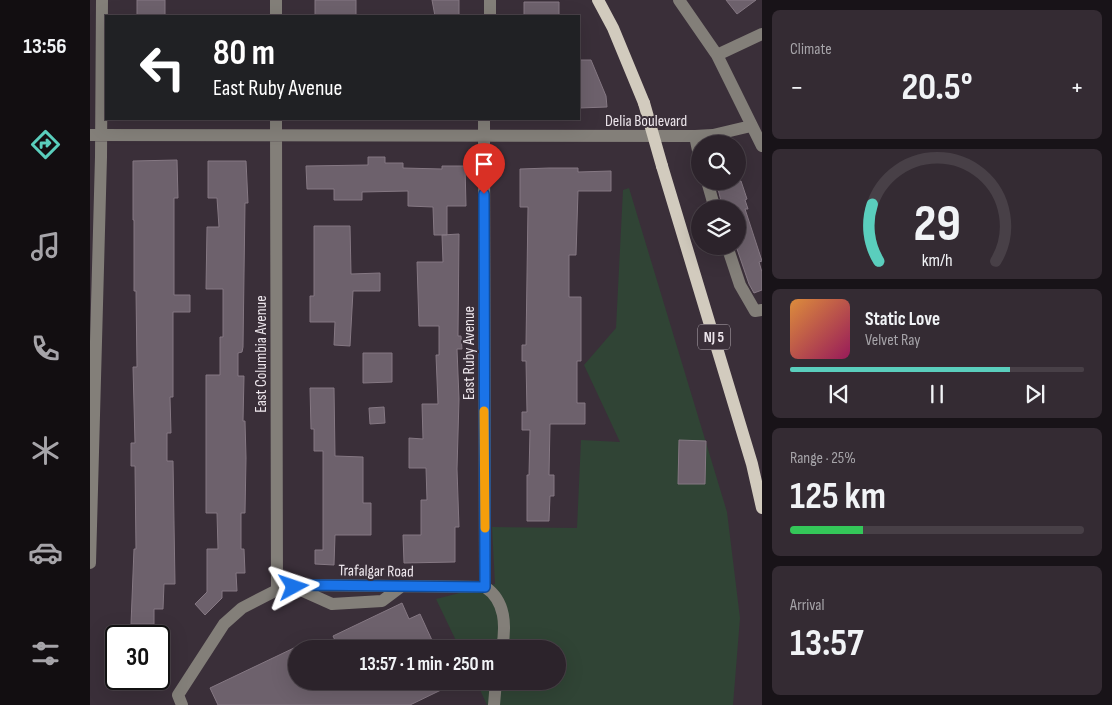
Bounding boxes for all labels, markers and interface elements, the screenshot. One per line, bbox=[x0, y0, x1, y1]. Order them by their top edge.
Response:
text: 80 m bbox=[213, 32, 275, 75]
text: 13:56 bbox=[23, 33, 67, 60]
icon: left bbox=[130, 35, 195, 100]
text: Climate bbox=[790, 40, 832, 59]
text: 20.5° bbox=[901, 65, 973, 110]
text: − bbox=[790, 71, 804, 104]
text: + bbox=[1070, 71, 1084, 104]
text: East Ruby Avenue bbox=[213, 75, 342, 102]
street label: Delia Boulevard bbox=[605, 112, 687, 131]
icon: directions bbox=[28, 127, 63, 162]
map controls bbox=[691, 135, 746, 255]
button: search bbox=[691, 135, 746, 190]
pin bbox=[463, 143, 505, 194]
icon: arrive bbox=[470, 150, 498, 178]
text: 29 bbox=[913, 193, 961, 256]
button: layers bbox=[691, 200, 746, 255]
icon: music bbox=[28, 229, 63, 264]
text: km/h bbox=[922, 250, 952, 271]
street label: East Columbia Avenue bbox=[252, 295, 271, 413]
street label: East Ruby Avenue bbox=[460, 306, 479, 400]
text: Static Love bbox=[865, 308, 940, 331]
road number: NJ 5 bbox=[698, 324, 730, 350]
icon: phone bbox=[28, 331, 63, 366]
text: Velvet Ray bbox=[865, 331, 920, 350]
icon: previous bbox=[825, 380, 853, 408]
icon: pause bbox=[923, 380, 951, 408]
icon: next bbox=[1021, 380, 1049, 408]
icon: climate bbox=[28, 433, 63, 468]
text: Range · 25% bbox=[790, 449, 856, 468]
text: 125 km bbox=[790, 474, 886, 519]
icon: car bbox=[28, 535, 63, 570]
position arrow bbox=[267, 560, 319, 612]
street label: Trafalgar Road bbox=[338, 561, 414, 582]
text: Arrival bbox=[790, 596, 824, 615]
text: 13:57 bbox=[790, 621, 864, 666]
speed limit sign: 30 bbox=[105, 625, 170, 690]
icon: filters bbox=[28, 636, 63, 671]
text: 13:57 · 1 min · 250 m bbox=[360, 653, 494, 676]

